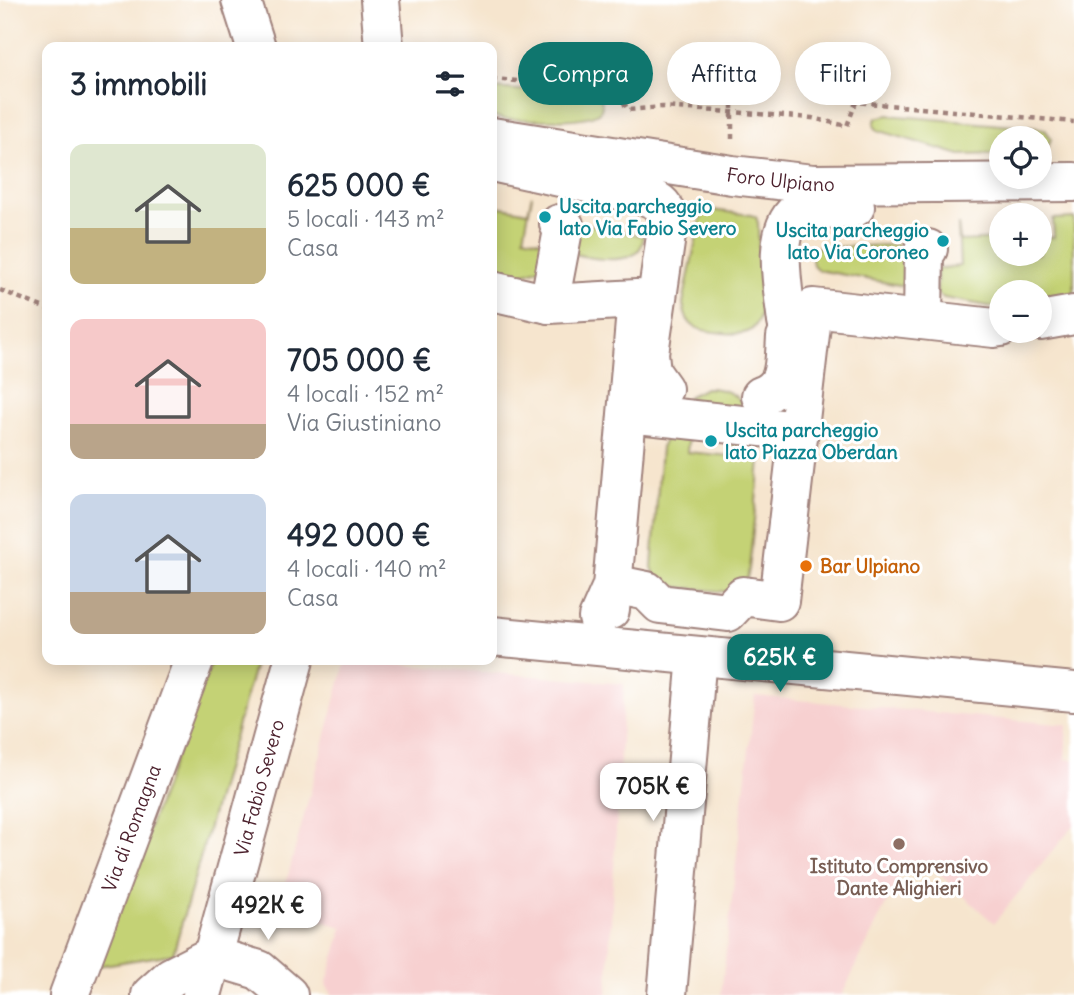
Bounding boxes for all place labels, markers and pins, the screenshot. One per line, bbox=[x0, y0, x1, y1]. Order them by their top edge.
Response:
place label: Uscita parcheggio lato Via Fabio Severo bbox=[559, 194, 737, 240]
marker: Uscita parcheggio lato Via Fabio Severo bbox=[537, 209, 553, 225]
place label: Uscita parcheggio lato Via Coroneo bbox=[776, 218, 929, 264]
marker: Uscita parcheggio lato Via Coroneo bbox=[935, 233, 951, 249]
place label: Uscita parcheggio lato Piazza Oberdan bbox=[725, 418, 898, 464]
marker: Uscita parcheggio lato Piazza Oberdan bbox=[703, 433, 719, 449]
place label: Bar Ulpiano bbox=[820, 554, 921, 578]
marker: Bar Ulpiano bbox=[798, 558, 814, 574]
pin: 625K € bbox=[723, 634, 837, 694]
pin: 705K € bbox=[596, 764, 710, 823]
marker: Istituto Comprensivo Dante Alighieri bbox=[891, 836, 907, 852]
place label: Istituto Comprensivo Dante Alighieri bbox=[810, 854, 989, 900]
pin: 492K € bbox=[211, 883, 325, 942]

